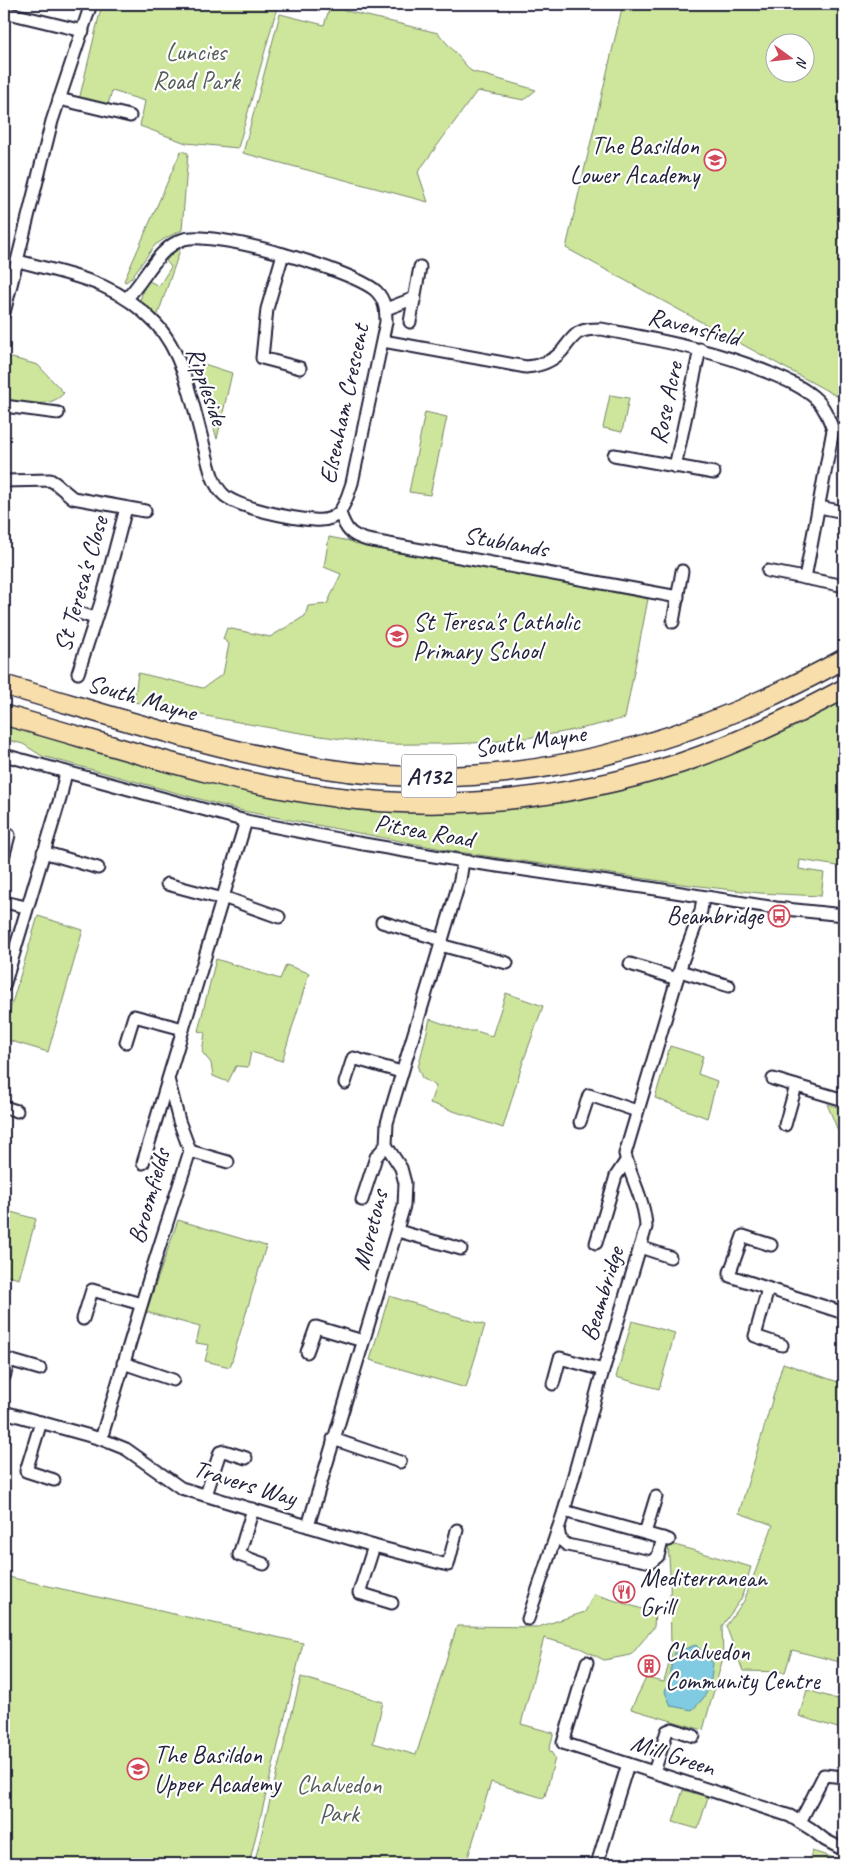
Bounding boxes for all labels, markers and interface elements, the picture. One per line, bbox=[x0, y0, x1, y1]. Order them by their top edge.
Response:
north arrow bbox=[766, 32, 816, 82]
park label: Luncies Road Park bbox=[153, 36, 241, 97]
text: N bbox=[792, 55, 811, 70]
place label: The Basildon Lower Academy bbox=[570, 130, 701, 191]
school or university icon: The Basildon Lower Academy bbox=[703, 148, 727, 172]
street label: Ravensfield bbox=[645, 300, 747, 355]
street label: Elsenham Crescent bbox=[311, 319, 377, 487]
street label: Rippleside bbox=[179, 343, 236, 431]
street label: Rose Acre bbox=[642, 357, 691, 447]
street label: St Teresa's Close bbox=[46, 511, 116, 655]
street label: Stublands bbox=[461, 519, 553, 566]
place label: St Teresa's Catholic Primary School bbox=[413, 606, 581, 667]
school or university icon: St Teresa's Catholic Primary School bbox=[385, 624, 409, 648]
street label: South Mayne bbox=[84, 667, 202, 729]
street label: South Mayne bbox=[472, 717, 589, 765]
road number: A132 bbox=[402, 754, 456, 798]
street label: Pitsea Road bbox=[372, 807, 480, 856]
place label: Beambridge bbox=[666, 900, 765, 932]
bus stop icon: Beambridge bbox=[767, 904, 791, 928]
street label: Broomfields bbox=[120, 1143, 178, 1247]
street label: Moretons bbox=[345, 1185, 396, 1273]
street label: Beambridge bbox=[573, 1241, 632, 1345]
street label: Travers Way bbox=[190, 1452, 302, 1514]
place label: Mediterranean Grill bbox=[640, 1562, 768, 1623]
restaurant icon: Mediterranean Grill bbox=[612, 1580, 636, 1604]
place label: Chalvedon Community Centre bbox=[665, 1636, 821, 1697]
building icon: Chalvedon Community Centre bbox=[637, 1654, 661, 1678]
street label: Mill Green bbox=[627, 1726, 720, 1784]
place label: The Basildon Upper Academy bbox=[154, 1739, 283, 1800]
school or university icon: The Basildon Upper Academy bbox=[126, 1757, 150, 1781]
park label: Chalvedon Park bbox=[297, 1769, 382, 1830]

